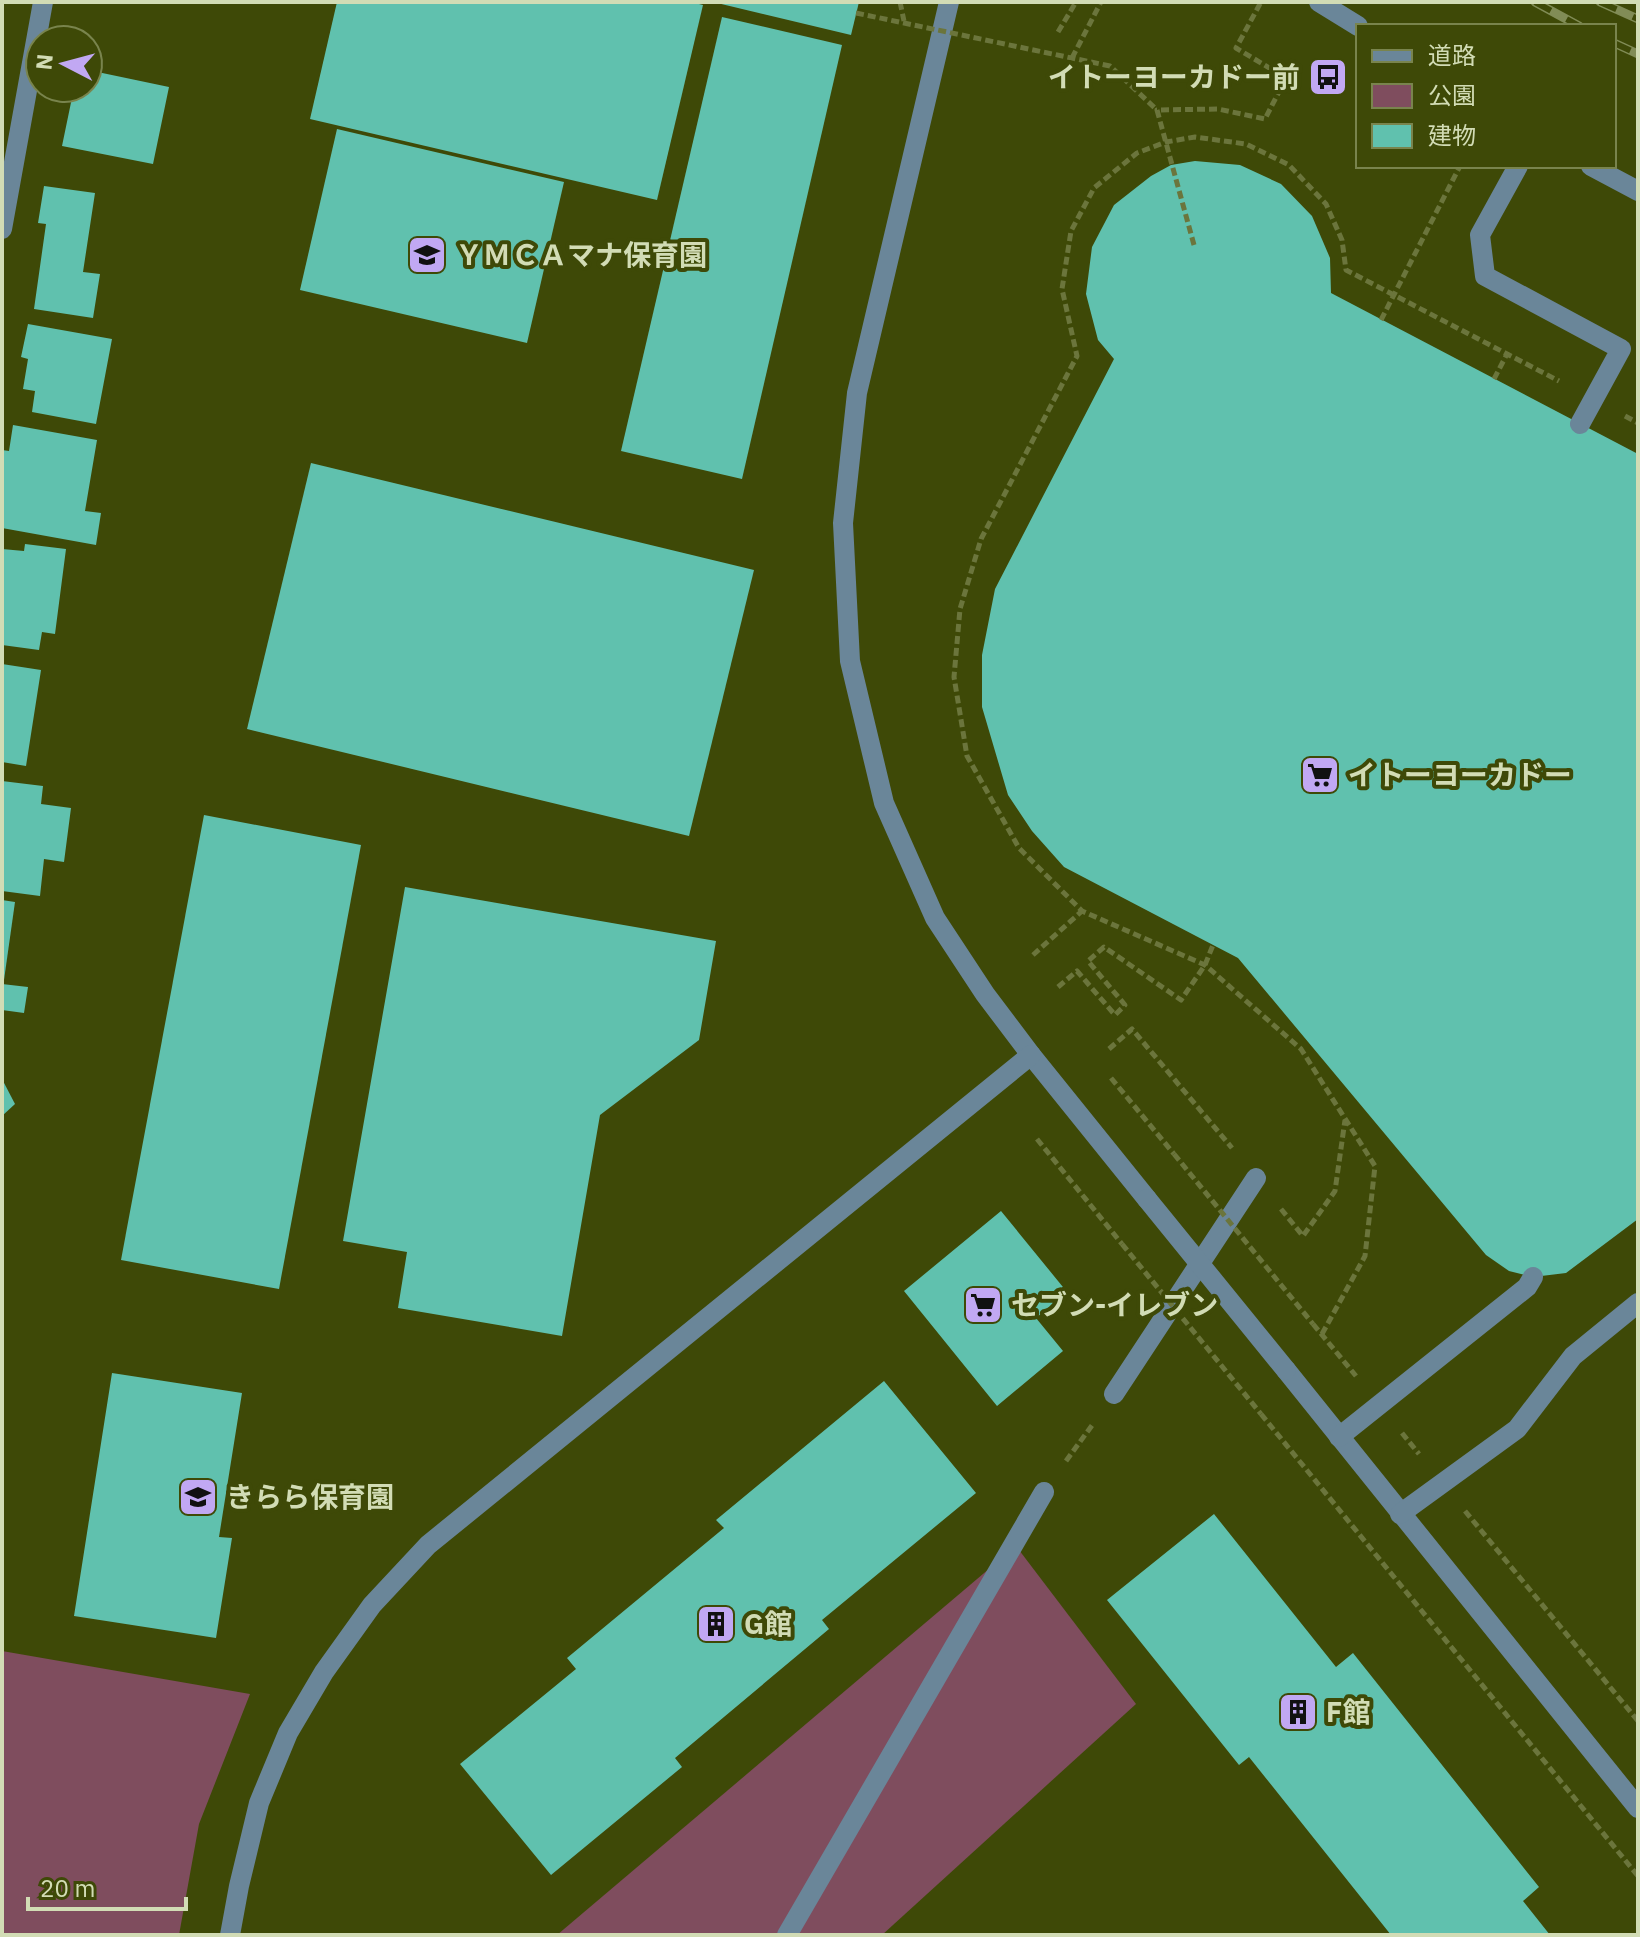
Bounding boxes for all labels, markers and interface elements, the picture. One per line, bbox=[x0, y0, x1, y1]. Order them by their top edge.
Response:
north arrow bbox=[24, 24, 104, 104]
legend bbox=[1356, 24, 1616, 168]
text: 道路 bbox=[1428, 39, 1476, 71]
text: N bbox=[28, 52, 59, 71]
bus stop icon: イトーヨーカドー前 bbox=[1307, 56, 1349, 98]
place label: イトーヨーカドー前 bbox=[1048, 58, 1300, 95]
text: 公園 bbox=[1428, 79, 1476, 111]
text: 建物 bbox=[1428, 119, 1476, 151]
school or university icon: ＹＭＣＡマナ保育園 bbox=[406, 234, 448, 276]
place label: ＹＭＣＡマナ保育園 bbox=[455, 236, 707, 273]
supermarket icon: イトーヨーカドー bbox=[1299, 754, 1341, 796]
place label: イトーヨーカドー bbox=[1348, 756, 1572, 793]
supermarket icon: セブン-イレブン bbox=[962, 1284, 1004, 1326]
place label: セブン-イレブン bbox=[1011, 1286, 1218, 1323]
school or university icon: きらら保育園 bbox=[177, 1476, 219, 1518]
place label: きらら保育園 bbox=[226, 1478, 394, 1515]
building icon: G館 bbox=[695, 1603, 737, 1645]
place label: G館 bbox=[744, 1605, 792, 1642]
building icon: F館 bbox=[1277, 1691, 1319, 1733]
place label: F館 bbox=[1326, 1693, 1370, 1730]
scale bar bbox=[28, 1861, 186, 1911]
text: 20 m bbox=[40, 1872, 95, 1904]

